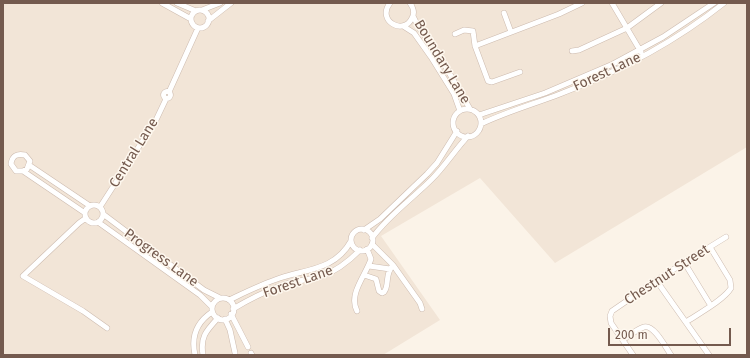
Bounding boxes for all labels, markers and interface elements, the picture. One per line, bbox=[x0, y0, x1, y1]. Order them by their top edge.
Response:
street label: Boundary Lane bbox=[410, 17, 474, 107]
street label: Forest Lane bbox=[570, 49, 644, 95]
street label: Central Lane bbox=[106, 115, 162, 191]
street label: Progress Lane bbox=[121, 225, 201, 291]
street label: Chestnut Street bbox=[621, 241, 713, 309]
street label: Forest Lane bbox=[261, 262, 335, 302]
scale bar bbox=[610, 320, 733, 346]
text: 200 m bbox=[615, 328, 648, 342]

